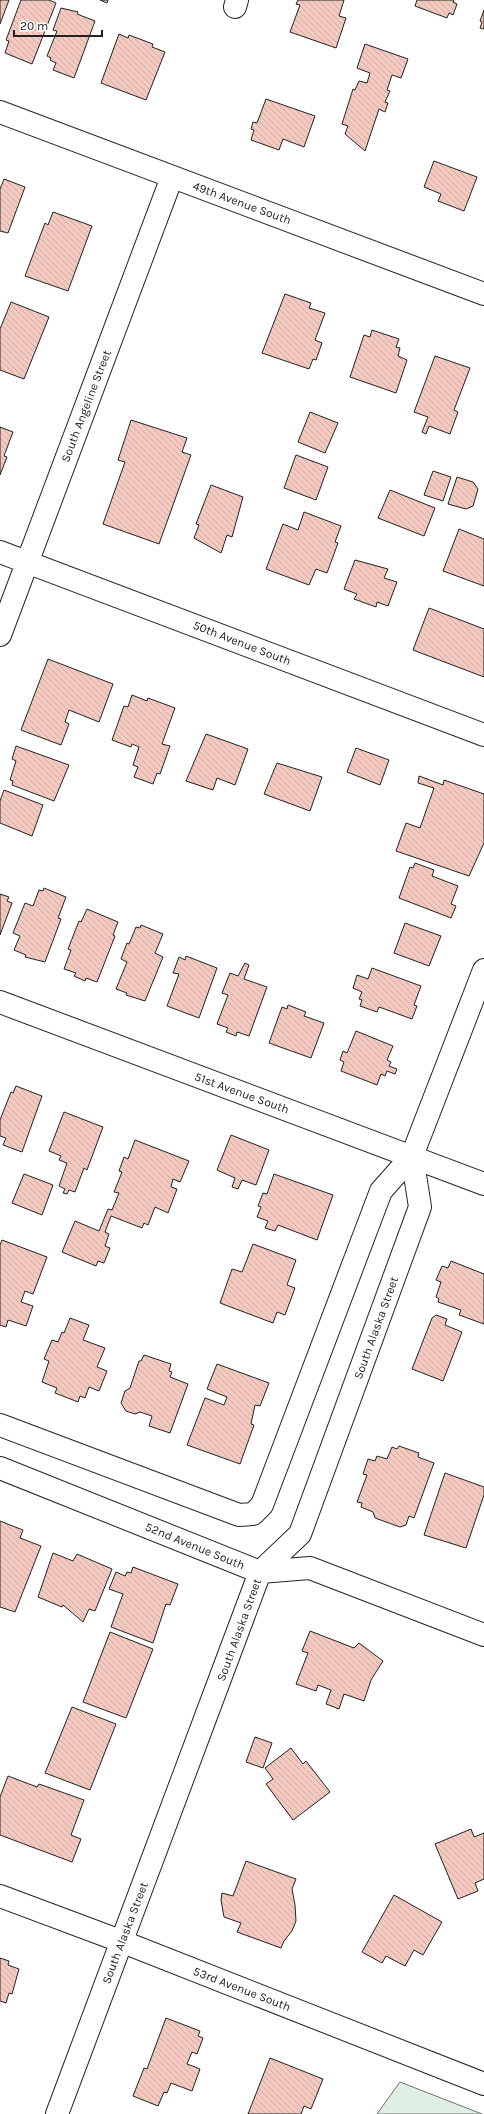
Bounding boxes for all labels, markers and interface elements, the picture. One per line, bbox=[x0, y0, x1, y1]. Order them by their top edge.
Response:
scale bar bbox=[14, 12, 102, 38]
text: 20 m bbox=[20, 19, 48, 33]
street label: 49th Avenue South bbox=[191, 179, 293, 227]
street label: South Angeline Street bbox=[58, 348, 114, 464]
street label: 50th Avenue South bbox=[191, 618, 293, 668]
street label: 51st Avenue South bbox=[193, 1069, 291, 1117]
street label: South Alaska Street bbox=[351, 1274, 401, 1381]
street label: 52nd Avenue South bbox=[143, 1520, 247, 1572]
street label: South Alaska Street bbox=[214, 1576, 264, 1683]
street label: South Alaska Street bbox=[99, 1880, 151, 1986]
street label: 53rd Avenue South bbox=[191, 1964, 293, 2014]

